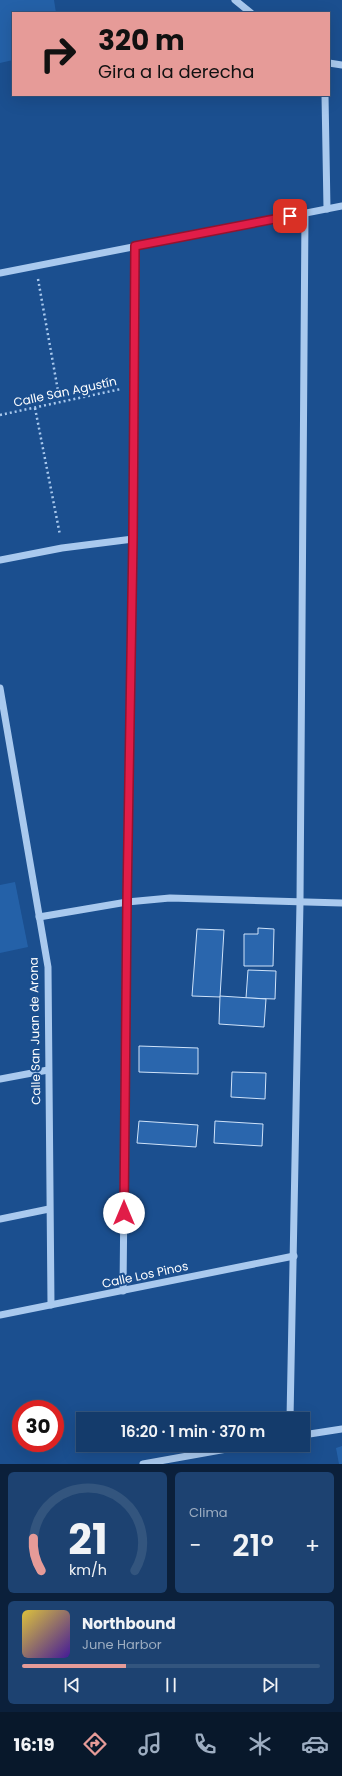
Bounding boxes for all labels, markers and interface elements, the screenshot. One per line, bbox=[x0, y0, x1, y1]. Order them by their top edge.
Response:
text: 320 m bbox=[98, 21, 185, 60]
icon: right bbox=[32, 28, 84, 80]
text: Gira a la derecha bbox=[98, 59, 254, 84]
pin bbox=[273, 199, 307, 233]
icon: arrive bbox=[279, 205, 301, 227]
street label: Calle San Agustín bbox=[12, 372, 118, 411]
street label: Calle San Juan de Arona bbox=[25, 957, 44, 1105]
position arrow bbox=[103, 1192, 145, 1234]
street label: Calle Los Pinos bbox=[100, 1257, 190, 1292]
speed limit sign: 30 bbox=[12, 1400, 64, 1452]
text: 16:20 · 1 min · 370 m bbox=[121, 1421, 265, 1442]
text: Clima bbox=[189, 1503, 228, 1522]
text: 21 bbox=[68, 1509, 107, 1568]
text: 21° bbox=[232, 1524, 274, 1567]
text: − bbox=[189, 1530, 201, 1561]
text: + bbox=[305, 1530, 320, 1561]
text: km/h bbox=[68, 1559, 107, 1579]
text: Northbound bbox=[82, 1613, 176, 1634]
text: June Harbor bbox=[82, 1635, 162, 1654]
icon: previous bbox=[61, 1674, 83, 1696]
icon: pause bbox=[160, 1674, 182, 1696]
icon: next bbox=[259, 1674, 281, 1696]
icon: directions bbox=[81, 1730, 109, 1758]
icon: music bbox=[136, 1730, 164, 1758]
icon: phone bbox=[191, 1730, 219, 1758]
icon: climate bbox=[246, 1730, 274, 1758]
icon: car bbox=[301, 1730, 329, 1758]
text: 16:19 bbox=[13, 1732, 55, 1757]

